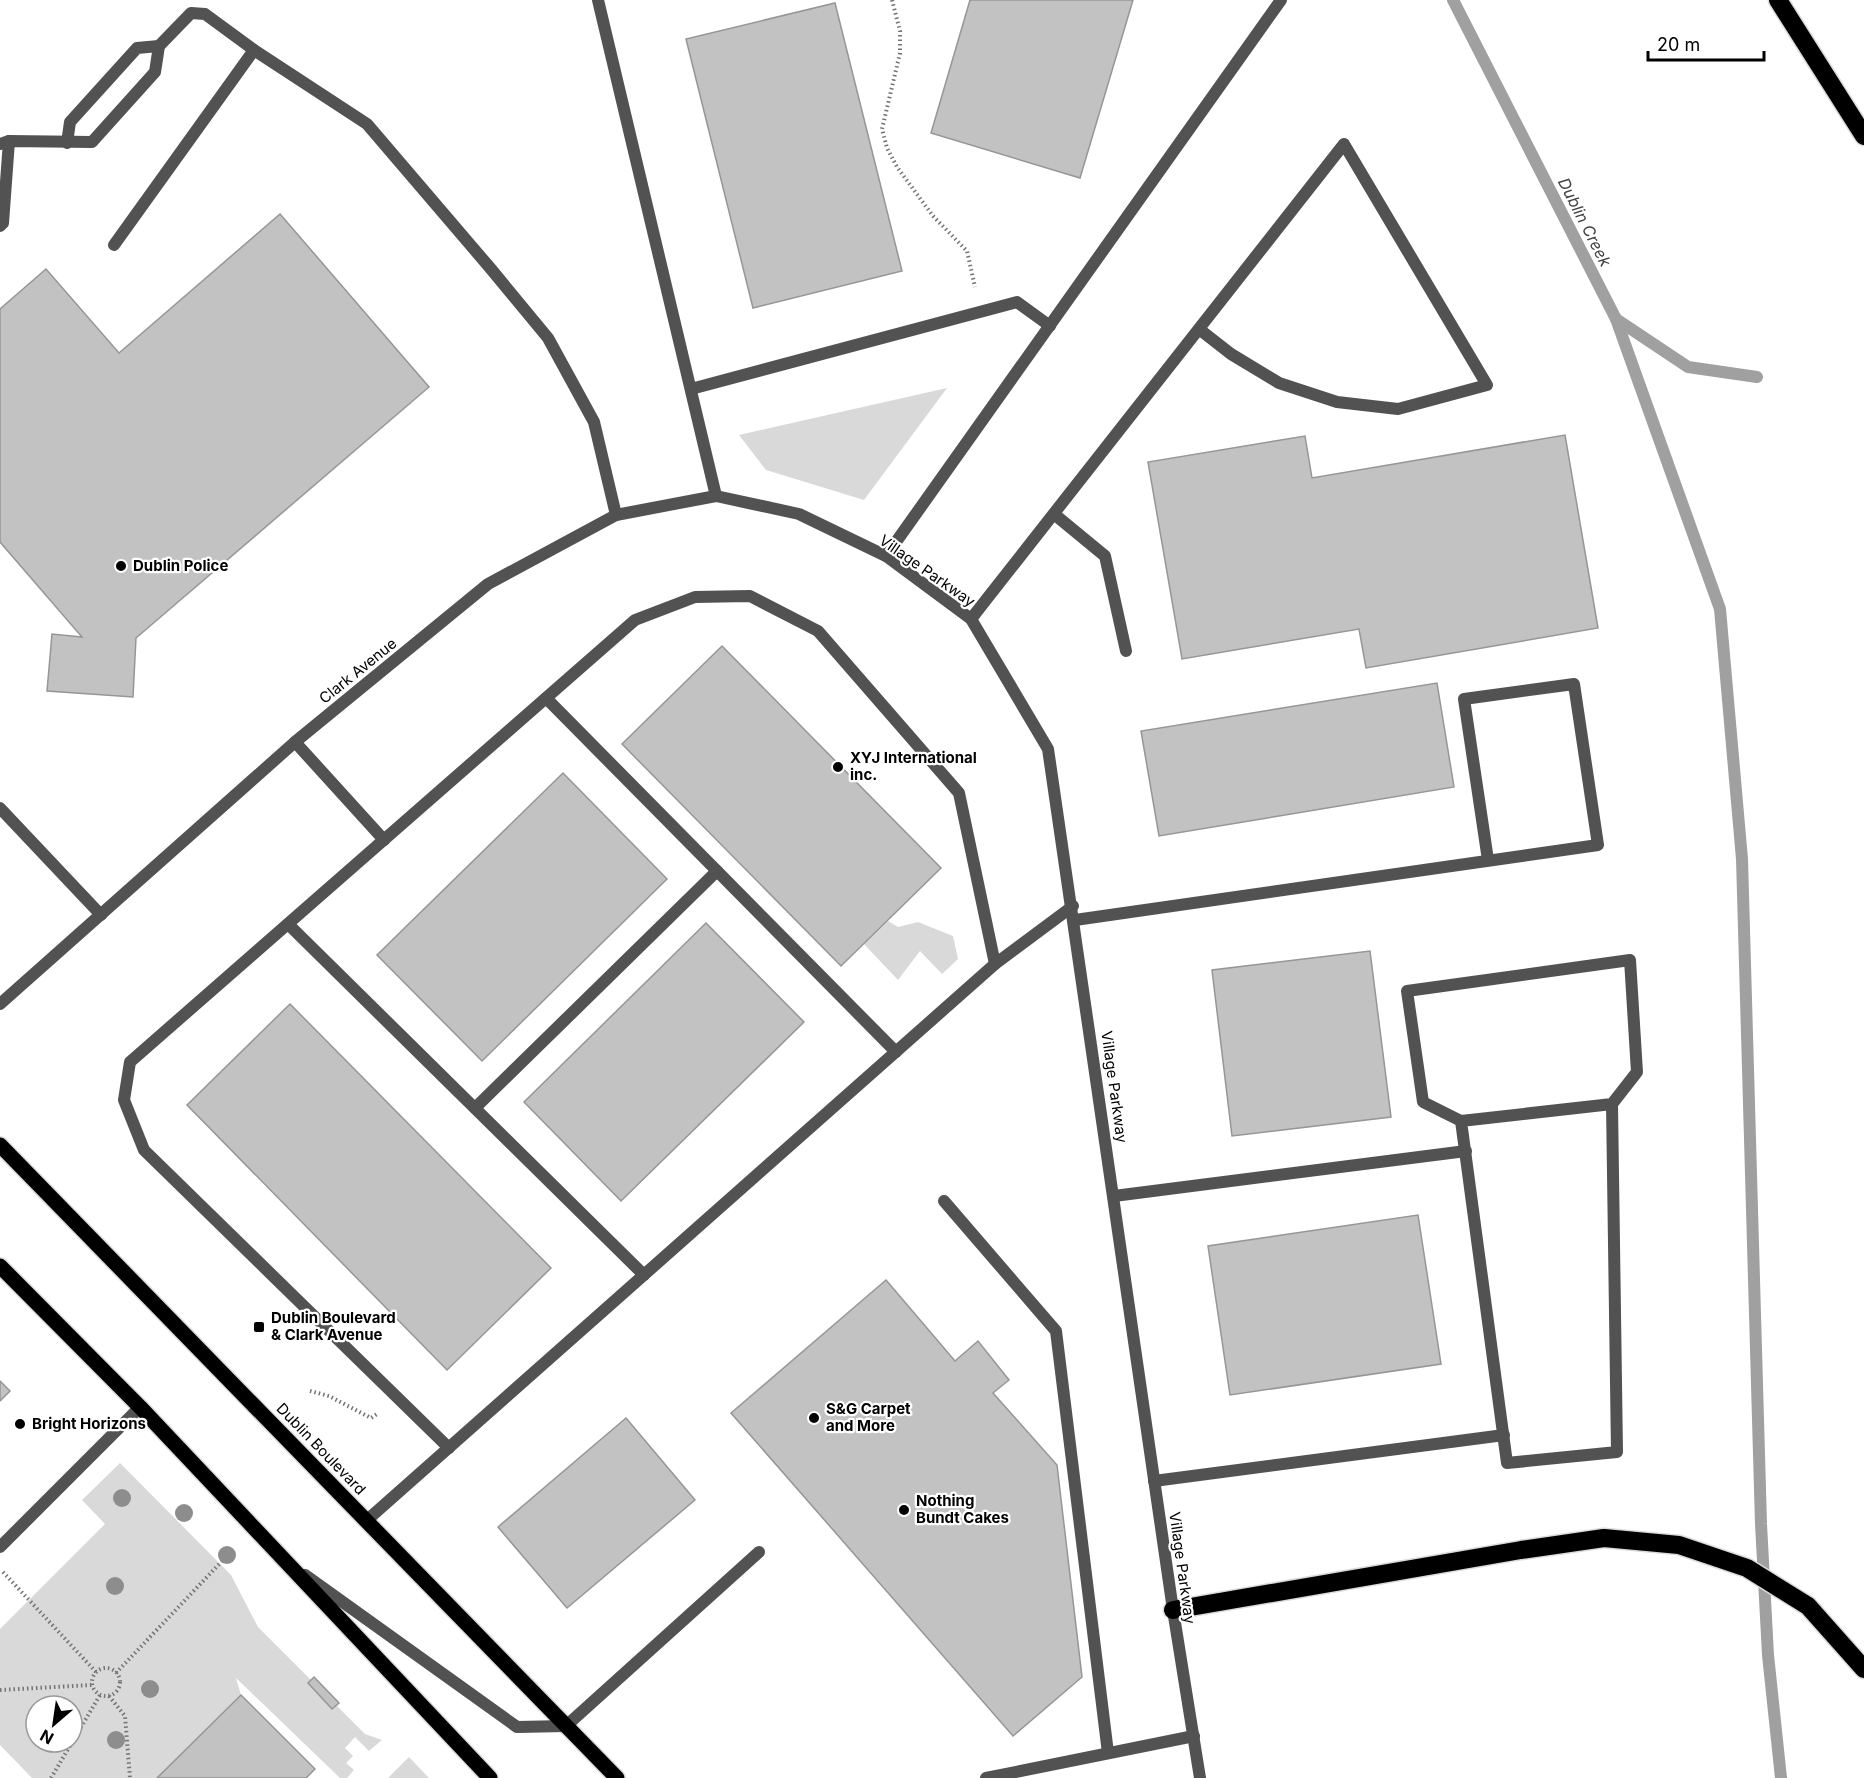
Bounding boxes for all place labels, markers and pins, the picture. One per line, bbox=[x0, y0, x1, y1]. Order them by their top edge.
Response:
place label: Dublin Police bbox=[133, 556, 228, 575]
marker: Dublin Police bbox=[114, 559, 128, 573]
place label: XYJ International inc. bbox=[850, 748, 977, 784]
marker: XYJ International inc. bbox=[831, 760, 845, 774]
place label: Dublin Boulevard & Clark Avenue bbox=[271, 1308, 396, 1344]
marker: Dublin Boulevard & Clark Avenue bbox=[252, 1320, 266, 1334]
place label: S&G Carpet and More bbox=[826, 1399, 911, 1435]
marker: S&G Carpet and More bbox=[807, 1411, 821, 1425]
place label: Bright Horizons bbox=[32, 1414, 146, 1433]
marker: Bright Horizons bbox=[13, 1417, 27, 1431]
place label: Nothing Bundt Cakes bbox=[916, 1491, 1009, 1527]
marker: Nothing Bundt Cakes bbox=[897, 1503, 911, 1517]

